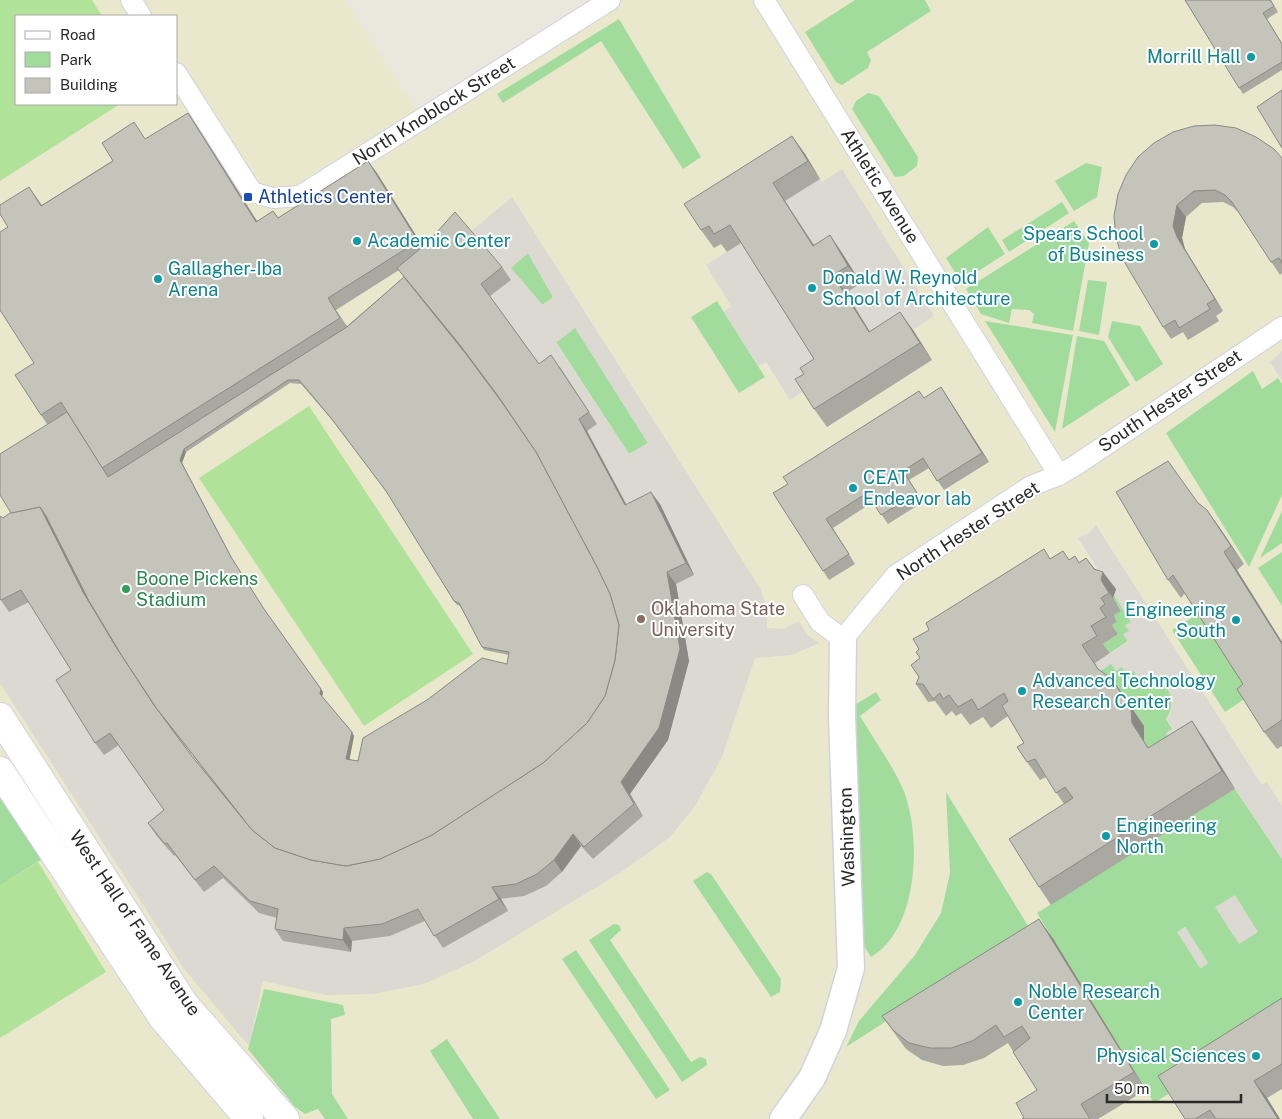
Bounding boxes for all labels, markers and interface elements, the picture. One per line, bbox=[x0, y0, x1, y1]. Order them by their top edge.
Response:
legend bbox=[15, 15, 178, 105]
text: Road bbox=[60, 26, 96, 43]
place label: Morrill Hall bbox=[1147, 46, 1241, 67]
text: Park bbox=[60, 51, 92, 68]
marker: Morrill Hall bbox=[1245, 51, 1257, 63]
street label: North Knoblock Street bbox=[349, 52, 519, 169]
text: Building bbox=[60, 76, 118, 93]
street label: Athletic Avenue bbox=[837, 125, 924, 247]
place label: Athletics Center bbox=[258, 186, 393, 207]
marker: Athletics Center bbox=[242, 191, 254, 203]
place label: Spears School of Business bbox=[1023, 223, 1144, 265]
place label: Academic Center bbox=[367, 230, 511, 251]
marker: Academic Center bbox=[351, 235, 363, 247]
marker: Spears School of Business bbox=[1148, 238, 1160, 250]
place label: Gallagher-Iba Arena bbox=[168, 258, 282, 300]
place label: Donald W. Reynold School of Architecture bbox=[822, 267, 1010, 309]
marker: Gallagher-Iba Arena bbox=[152, 273, 164, 285]
marker: Donald W. Reynold School of Architecture bbox=[806, 282, 818, 294]
street label: South Hester Street bbox=[1094, 345, 1245, 456]
place label: CEAT Endeavor lab bbox=[863, 467, 971, 509]
street label: North Hester Street bbox=[892, 477, 1043, 585]
marker: CEAT Endeavor lab bbox=[847, 482, 859, 494]
place label: Boone Pickens Stadium bbox=[136, 568, 258, 610]
marker: Boone Pickens Stadium bbox=[120, 583, 132, 595]
place label: Oklahoma State University bbox=[651, 598, 785, 640]
place label: Engineering South bbox=[1125, 599, 1226, 641]
marker: Oklahoma State University bbox=[635, 613, 647, 625]
marker: Engineering South bbox=[1230, 614, 1242, 626]
place label: Advanced Technology Research Center bbox=[1032, 670, 1216, 712]
marker: Advanced Technology Research Center bbox=[1016, 685, 1028, 697]
street label: Washington bbox=[834, 787, 859, 887]
place label: Engineering North bbox=[1116, 815, 1217, 857]
street label: West Hall of Fame Avenue bbox=[66, 826, 205, 1019]
marker: Engineering North bbox=[1100, 830, 1112, 842]
place label: Noble Research Center bbox=[1028, 981, 1160, 1023]
marker: Noble Research Center bbox=[1012, 996, 1024, 1008]
place label: Physical Sciences bbox=[1096, 1045, 1246, 1066]
marker: Physical Sciences bbox=[1250, 1050, 1262, 1062]
scale bar bbox=[1107, 1072, 1241, 1104]
text: 50 m bbox=[1114, 1080, 1149, 1097]

